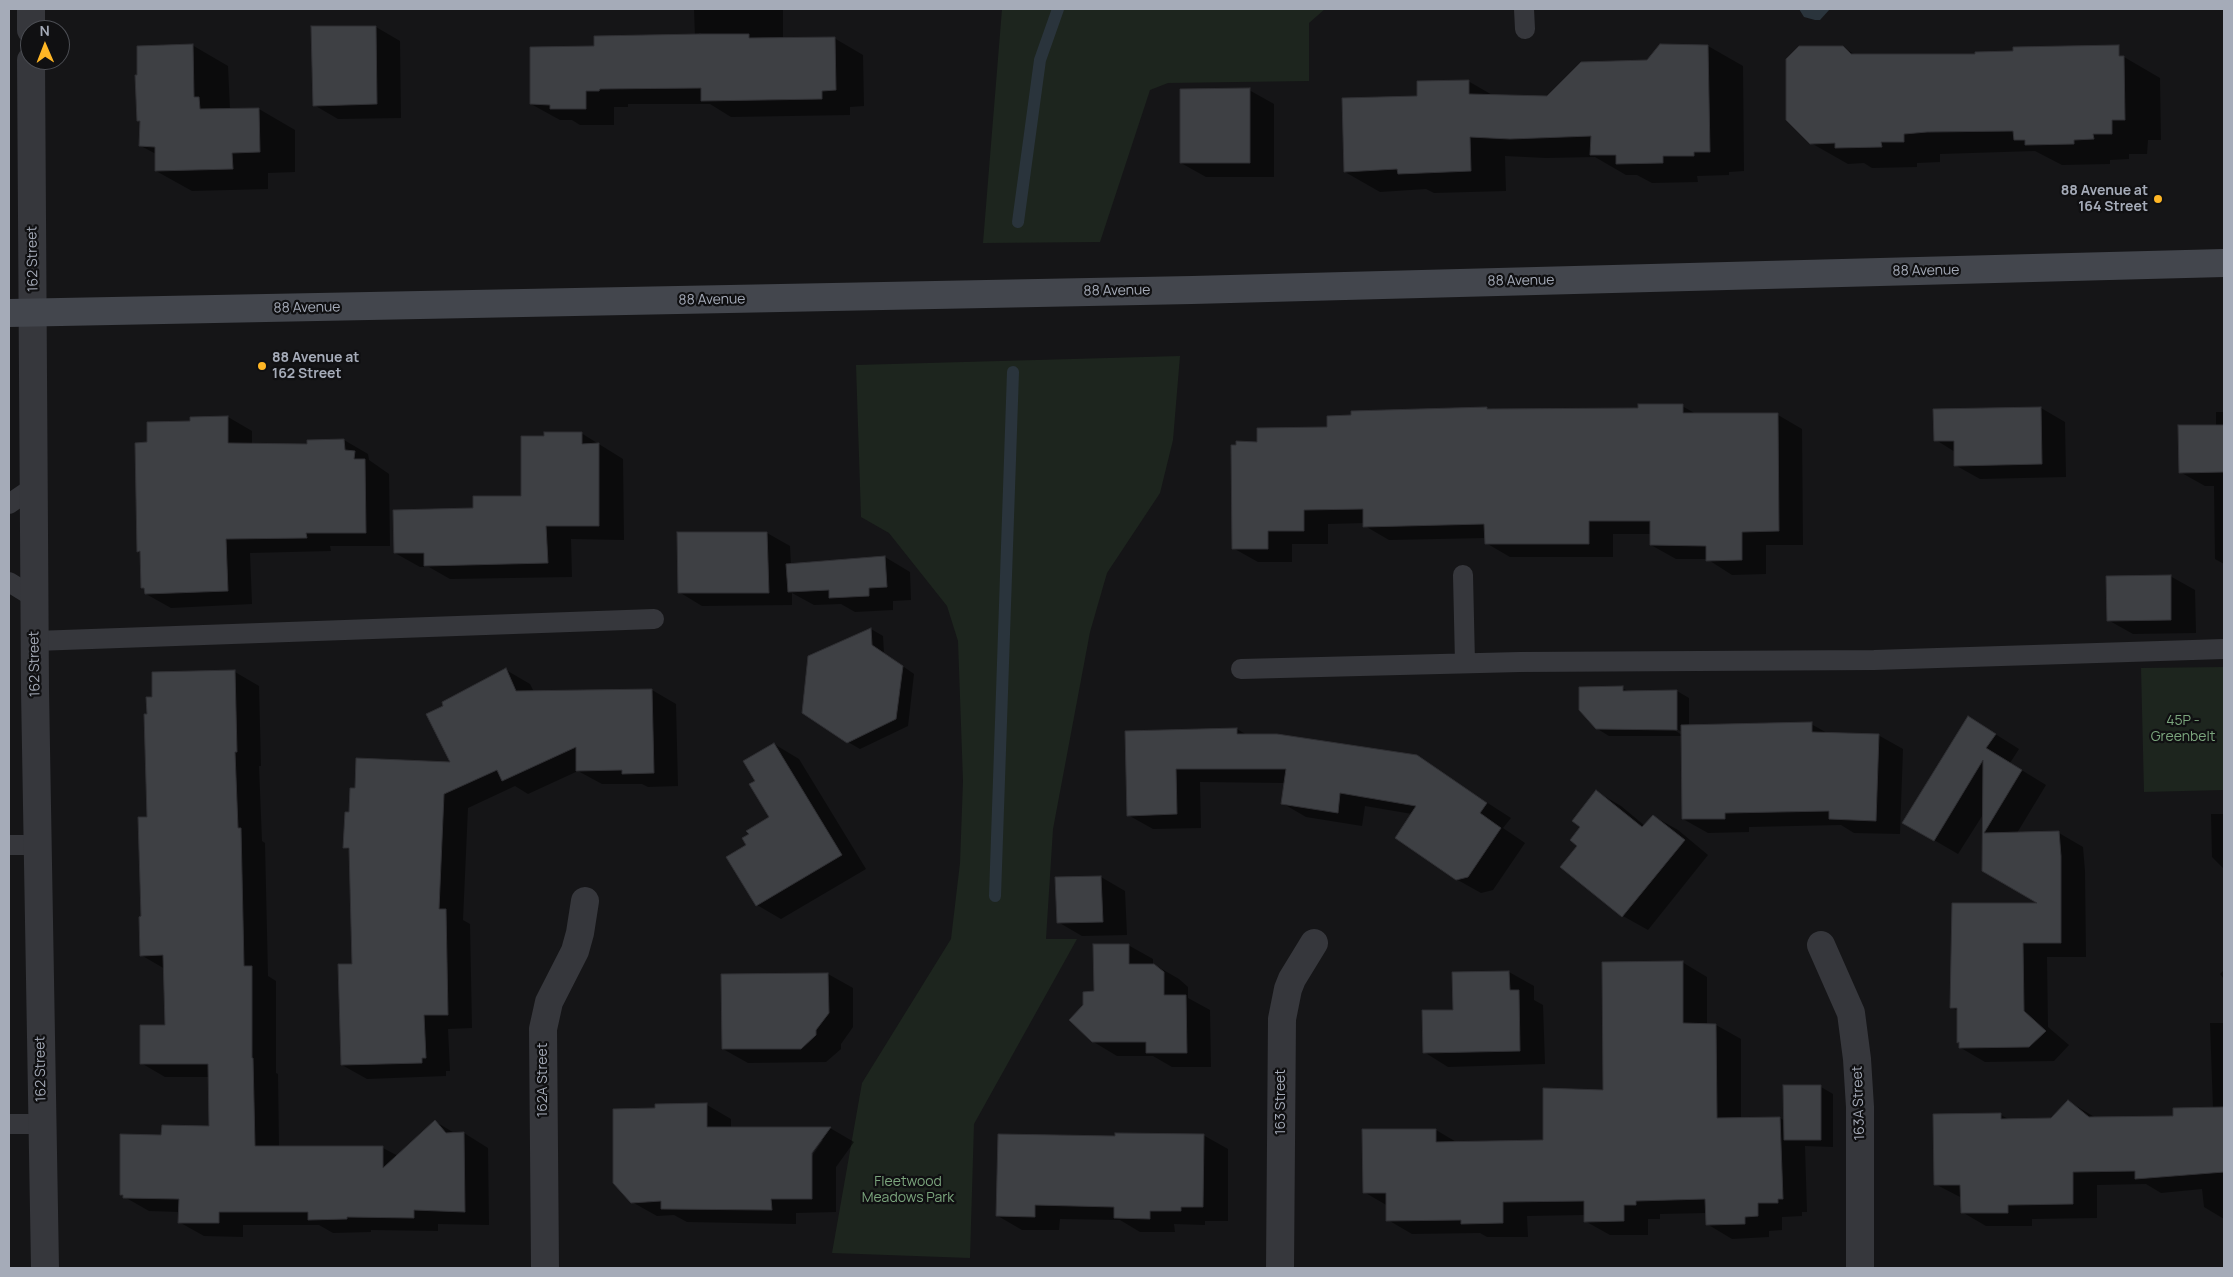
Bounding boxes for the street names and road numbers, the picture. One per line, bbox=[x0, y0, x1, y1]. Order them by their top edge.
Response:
street label: 162 Street bbox=[24, 226, 42, 292]
street label: 88 Avenue bbox=[1892, 262, 1960, 280]
street label: 88 Avenue bbox=[1487, 272, 1555, 290]
street label: 88 Avenue bbox=[1083, 282, 1151, 300]
street label: 88 Avenue bbox=[678, 291, 746, 309]
street label: 88 Avenue bbox=[273, 299, 341, 317]
street label: 162 Street bbox=[26, 631, 44, 697]
street label: 162 Street bbox=[32, 1036, 50, 1102]
street label: 162A Street bbox=[535, 1043, 551, 1117]
street label: 163A Street bbox=[1849, 1065, 1869, 1141]
street label: 163 Street bbox=[1273, 1069, 1289, 1135]

